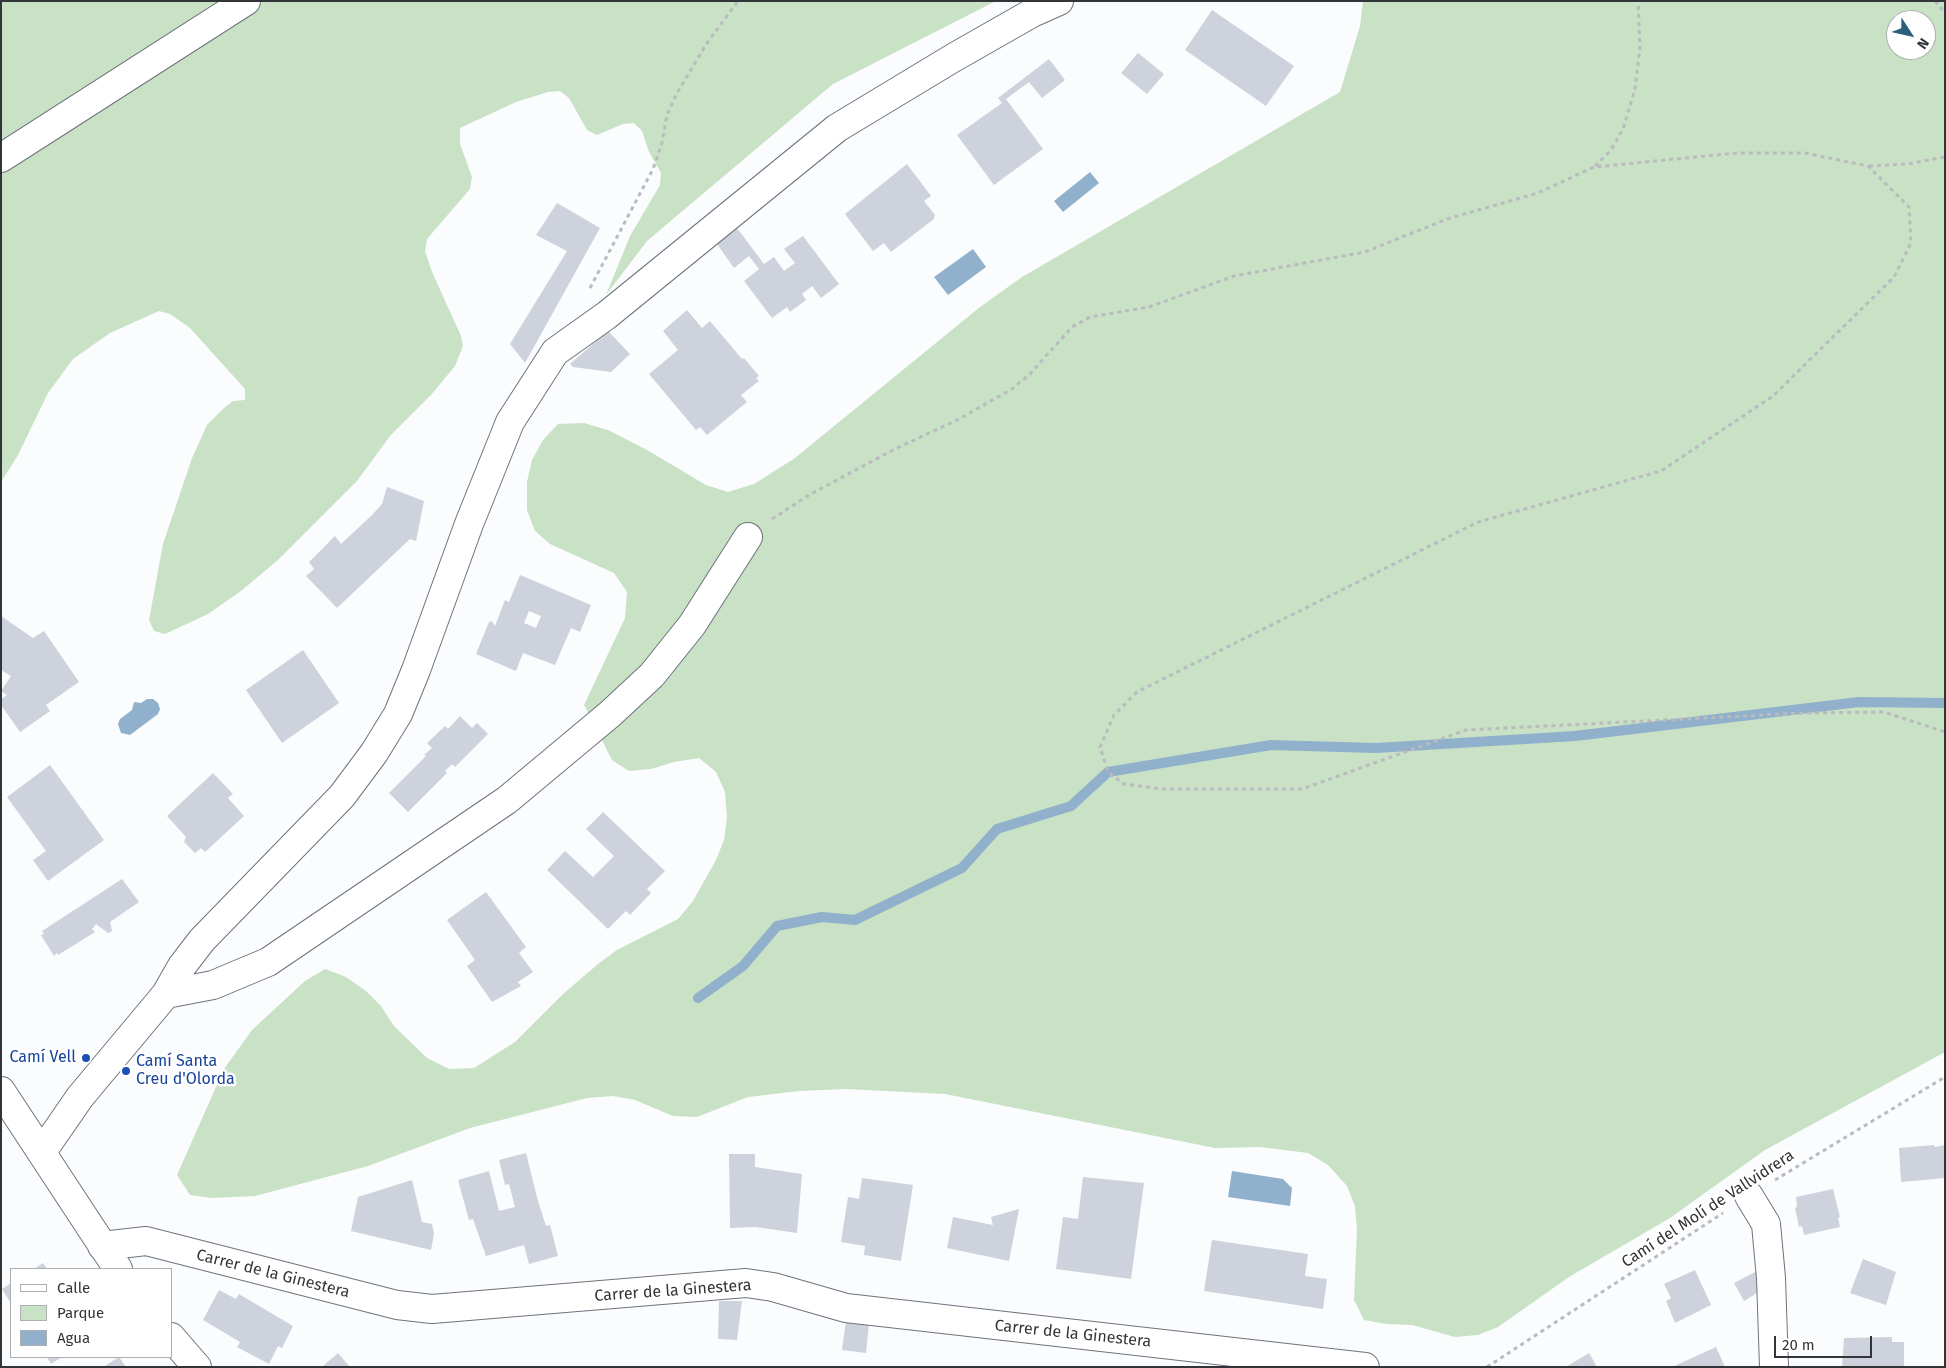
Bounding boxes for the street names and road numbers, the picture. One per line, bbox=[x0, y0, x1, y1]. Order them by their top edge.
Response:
street label: Camí del Molí de Vallvidrera bbox=[1618, 1146, 1798, 1272]
street label: Carrer de la Ginestera bbox=[194, 1246, 352, 1302]
street label: Carrer de la Ginestera bbox=[594, 1276, 752, 1306]
street label: Carrer de la Ginestera bbox=[994, 1316, 1152, 1352]

